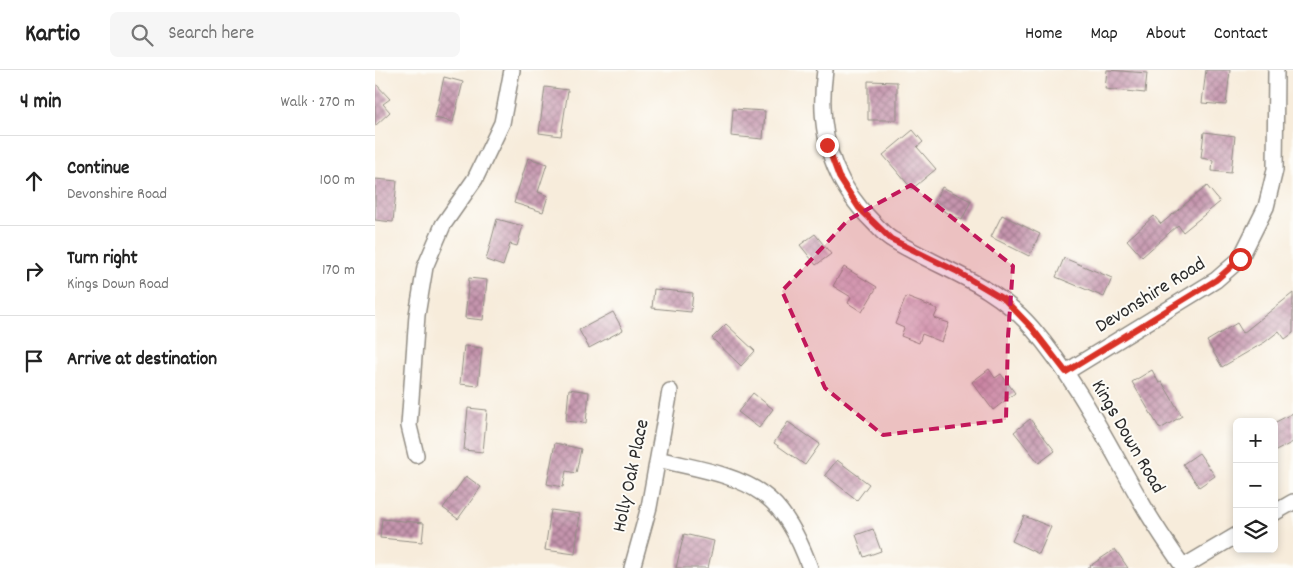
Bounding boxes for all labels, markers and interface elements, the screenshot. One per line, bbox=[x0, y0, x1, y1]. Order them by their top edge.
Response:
search box bbox=[110, 12, 460, 57]
text: Kartio bbox=[25, 18, 80, 52]
icon: search bbox=[128, 21, 156, 49]
text: Search here bbox=[168, 21, 254, 48]
text: Home bbox=[1025, 22, 1062, 47]
text: Map bbox=[1090, 22, 1118, 47]
text: About bbox=[1146, 22, 1186, 47]
text: Contact bbox=[1214, 22, 1268, 47]
text: 4 min bbox=[20, 88, 62, 118]
text: Walk · 270 m bbox=[280, 91, 355, 114]
route end bbox=[816, 134, 839, 157]
text: Continue bbox=[67, 156, 129, 183]
icon: ahead bbox=[20, 167, 48, 195]
text: 100 m bbox=[319, 169, 355, 192]
text: Devonshire Road bbox=[67, 183, 167, 206]
text: Turn right bbox=[67, 246, 138, 273]
route start bbox=[1229, 248, 1252, 271]
street label: Devonshire Road bbox=[1091, 251, 1211, 341]
icon: right bbox=[20, 257, 48, 285]
text: 170 m bbox=[322, 259, 355, 282]
text: Kings Down Road bbox=[67, 273, 169, 296]
icon: arrive bbox=[20, 347, 48, 375]
text: Arrive at destination bbox=[67, 347, 217, 374]
street label: Kings Down Road bbox=[1083, 375, 1171, 499]
street label: Holly Oak Place bbox=[606, 417, 658, 535]
map controls bbox=[1233, 418, 1278, 553]
button: + bbox=[1233, 418, 1278, 463]
button: − bbox=[1233, 463, 1278, 508]
button: layers bbox=[1233, 508, 1278, 553]

